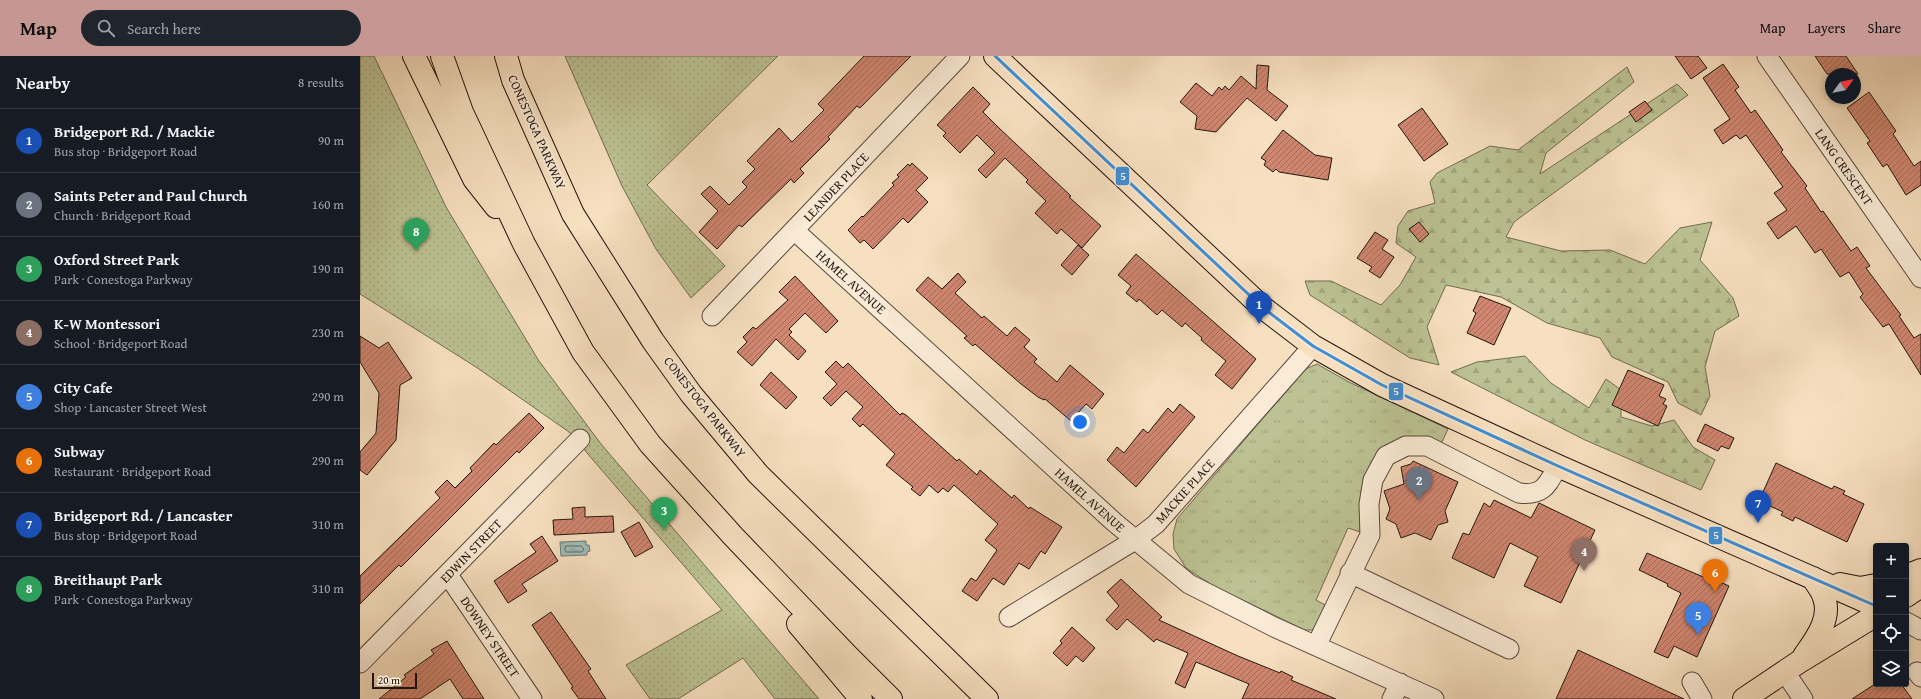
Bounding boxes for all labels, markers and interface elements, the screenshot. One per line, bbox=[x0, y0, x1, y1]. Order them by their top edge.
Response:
search box bbox=[81, 10, 361, 46]
text: Map bbox=[20, 14, 57, 42]
icon: search bbox=[95, 17, 117, 39]
text: Search here bbox=[127, 18, 201, 39]
text: Map bbox=[1760, 18, 1786, 38]
text: Layers bbox=[1808, 18, 1846, 38]
text: Share bbox=[1868, 18, 1901, 38]
north arrow bbox=[1825, 68, 1861, 104]
text: Nearby bbox=[16, 70, 70, 95]
street label: CONESTOGA PARKWAY bbox=[503, 72, 571, 193]
text: 8 results bbox=[298, 73, 344, 92]
text: Bridgeport Rd. / Mackie bbox=[54, 121, 215, 142]
street label: LANG CRESCENT bbox=[1810, 125, 1878, 210]
text: 1 bbox=[26, 131, 32, 150]
text: 90 m bbox=[318, 131, 344, 150]
text: Bus stop · Bridgeport Road bbox=[54, 142, 197, 161]
street label: LEANDER PLACE bbox=[799, 148, 874, 226]
line badge: 5 bbox=[1115, 166, 1130, 186]
text: 5 bbox=[1120, 168, 1126, 184]
text: Saints Peter and Paul Church bbox=[54, 185, 247, 206]
text: 2 bbox=[26, 195, 32, 214]
text: 160 m bbox=[312, 195, 344, 214]
text: Church · Bridgeport Road bbox=[54, 206, 191, 225]
pin: 8 bbox=[403, 218, 429, 251]
street label: HAMEL AVENUE bbox=[812, 245, 891, 319]
text: Oxford Street Park bbox=[54, 249, 179, 270]
text: 3 bbox=[26, 259, 32, 278]
text: 190 m bbox=[312, 259, 344, 278]
text: Park · Conestoga Parkway bbox=[54, 270, 193, 289]
pin: 1 bbox=[1246, 291, 1272, 324]
text: K-W Montessori bbox=[54, 313, 160, 334]
text: 4 bbox=[26, 323, 32, 342]
text: 230 m bbox=[312, 323, 344, 342]
text: School · Bridgeport Road bbox=[54, 334, 188, 353]
street label: CONESTOGA PARKWAY bbox=[659, 352, 751, 462]
text: City Cafe bbox=[54, 377, 113, 398]
line badge: 5 bbox=[1388, 382, 1404, 401]
text: 5 bbox=[1393, 383, 1399, 399]
text: 5 bbox=[26, 387, 32, 406]
text: 290 m bbox=[312, 387, 344, 406]
text: Shop · Lancaster Street West bbox=[54, 398, 207, 417]
your location bbox=[1070, 412, 1090, 432]
text: Subway bbox=[54, 441, 105, 462]
text: 6 bbox=[26, 451, 32, 470]
text: 290 m bbox=[312, 451, 344, 470]
street label: MACKIE PLACE bbox=[1151, 454, 1220, 528]
text: Restaurant · Bridgeport Road bbox=[54, 462, 211, 481]
street label: HAMEL AVENUE bbox=[1051, 463, 1130, 537]
pin: 2 bbox=[1406, 467, 1432, 500]
pin: 7 bbox=[1745, 490, 1771, 523]
pin: 3 bbox=[651, 497, 677, 530]
text: Bridgeport Rd. / Lancaster bbox=[54, 505, 232, 526]
street label: EDWIN STREET bbox=[436, 514, 507, 587]
text: 7 bbox=[26, 515, 32, 534]
text: 310 m bbox=[312, 515, 344, 534]
text: Bus stop · Bridgeport Road bbox=[54, 526, 197, 545]
line badge: 5 bbox=[1708, 526, 1723, 545]
text: 5 bbox=[1713, 527, 1719, 543]
pin: 4 bbox=[1571, 538, 1597, 571]
map controls bbox=[1873, 543, 1909, 687]
button: + bbox=[1873, 543, 1909, 579]
pin: 6 bbox=[1702, 559, 1728, 592]
text: Breithaupt Park bbox=[54, 569, 162, 590]
text: 8 bbox=[26, 579, 32, 598]
text: 310 m bbox=[312, 579, 344, 598]
button: − bbox=[1873, 579, 1909, 615]
text: Park · Conestoga Parkway bbox=[54, 590, 193, 609]
street label: DOWNEY STREET bbox=[456, 593, 525, 682]
pin: 5 bbox=[1685, 602, 1711, 635]
button: locate bbox=[1873, 615, 1909, 651]
button: layers bbox=[1873, 651, 1909, 687]
scale bar bbox=[372, 671, 417, 690]
text: 20 m bbox=[378, 672, 400, 688]

